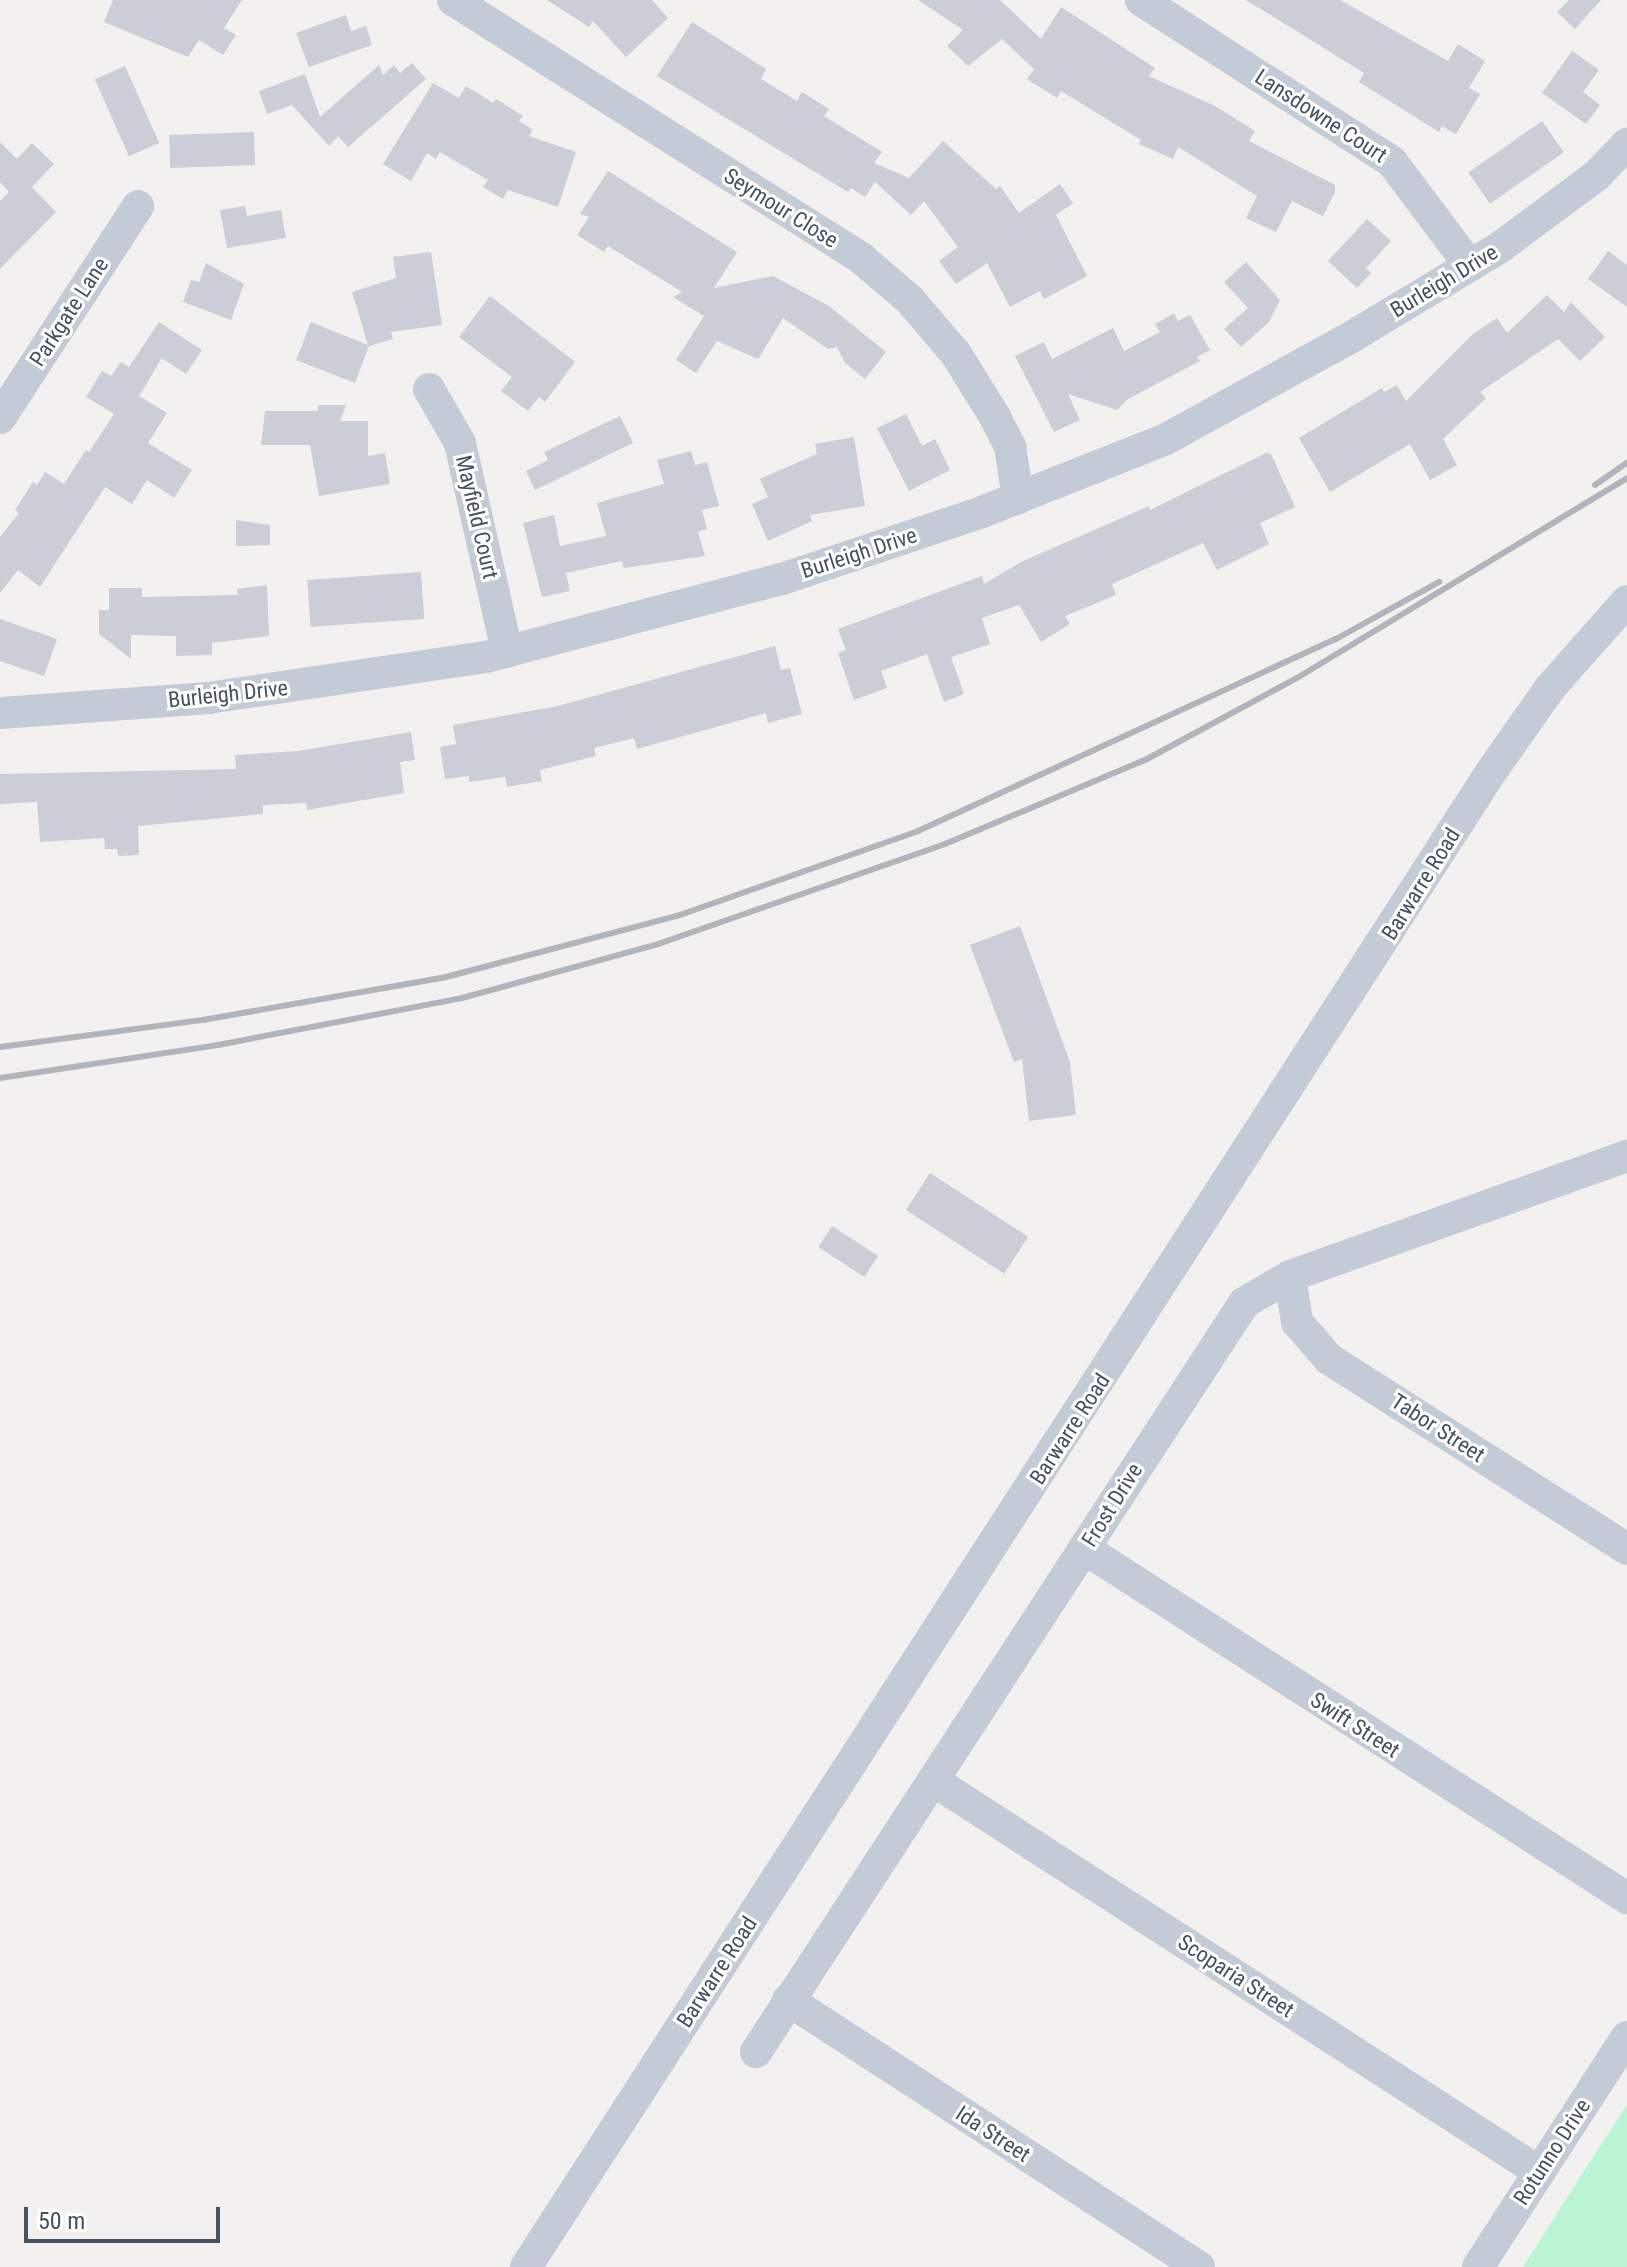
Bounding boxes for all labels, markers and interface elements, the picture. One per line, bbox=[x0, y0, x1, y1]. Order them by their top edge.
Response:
street label: Lansdowne Court bbox=[1250, 64, 1392, 168]
street label: Seymour Close bbox=[719, 162, 843, 254]
street label: Burleigh Drive bbox=[1386, 239, 1502, 323]
street label: Parkgate Lane bbox=[24, 253, 114, 371]
street label: Mayfield Court bbox=[450, 453, 504, 581]
street label: Burleigh Drive bbox=[798, 522, 920, 584]
street label: Burleigh Drive bbox=[167, 675, 289, 713]
street label: Barwarre Road bbox=[1376, 823, 1466, 945]
street label: Barwarre Road bbox=[1024, 1369, 1116, 1489]
street label: Tabor Street bbox=[1386, 1388, 1490, 1468]
street label: Frost Drive bbox=[1076, 1458, 1148, 1552]
street label: Swift Street bbox=[1306, 1686, 1404, 1764]
street label: Barwarre Road bbox=[671, 1912, 763, 2032]
street label: Scoparia Street bbox=[1173, 1929, 1299, 2023]
street label: Rotunno Drive bbox=[1508, 2094, 1596, 2210]
street label: Ida Street bbox=[951, 2100, 1035, 2168]
scale bar bbox=[28, 2191, 224, 2241]
text: 50 m bbox=[38, 2207, 85, 2235]

